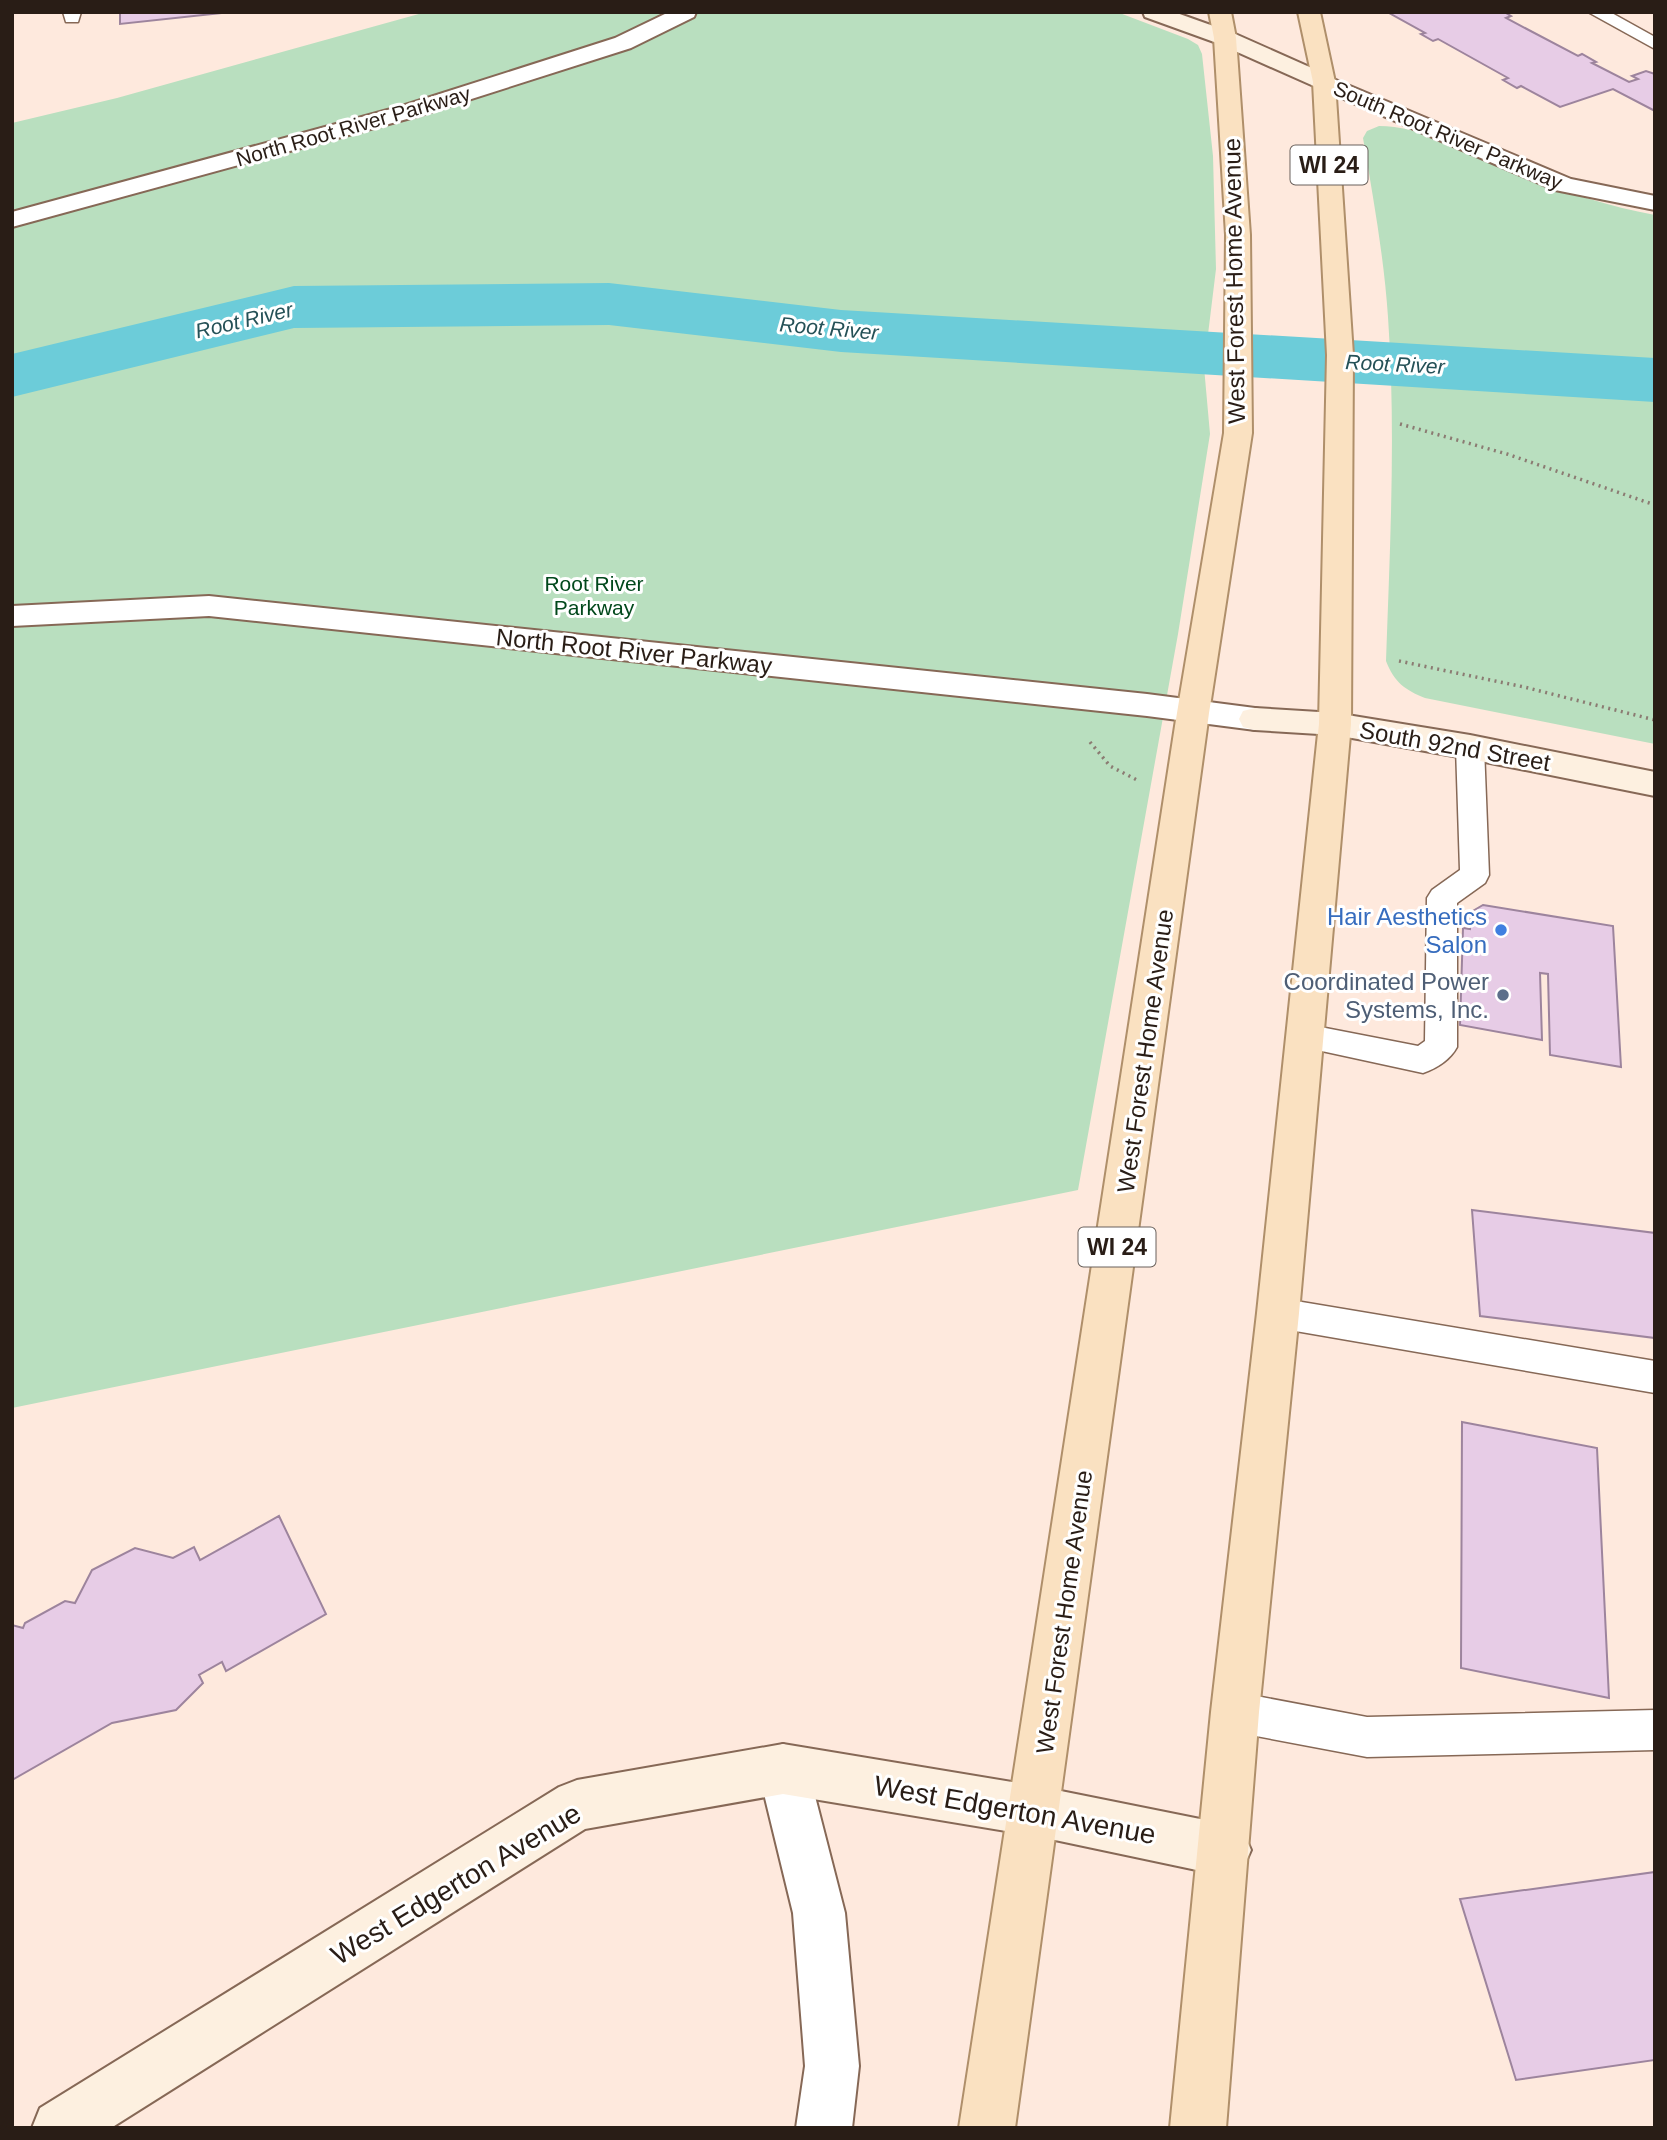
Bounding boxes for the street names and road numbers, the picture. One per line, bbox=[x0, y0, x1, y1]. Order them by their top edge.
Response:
street label: South Root River Parkway bbox=[1330, 76, 1566, 194]
street label: North Root River Parkway bbox=[233, 81, 473, 171]
street label: West Forest Home Avenue bbox=[1218, 138, 1250, 424]
road number: WI 24 bbox=[1290, 146, 1368, 184]
street label: North Root River Parkway bbox=[495, 623, 773, 679]
street label: South 92nd Street bbox=[1357, 716, 1553, 776]
street label: West Forest Home Avenue bbox=[1112, 908, 1178, 1194]
road number: WI 24 bbox=[1078, 1228, 1156, 1266]
street label: West Forest Home Avenue bbox=[1031, 1469, 1097, 1755]
street label: West Edgerton Avenue bbox=[872, 1770, 1158, 1850]
street label: West Edgerton Avenue bbox=[326, 1797, 586, 1971]

